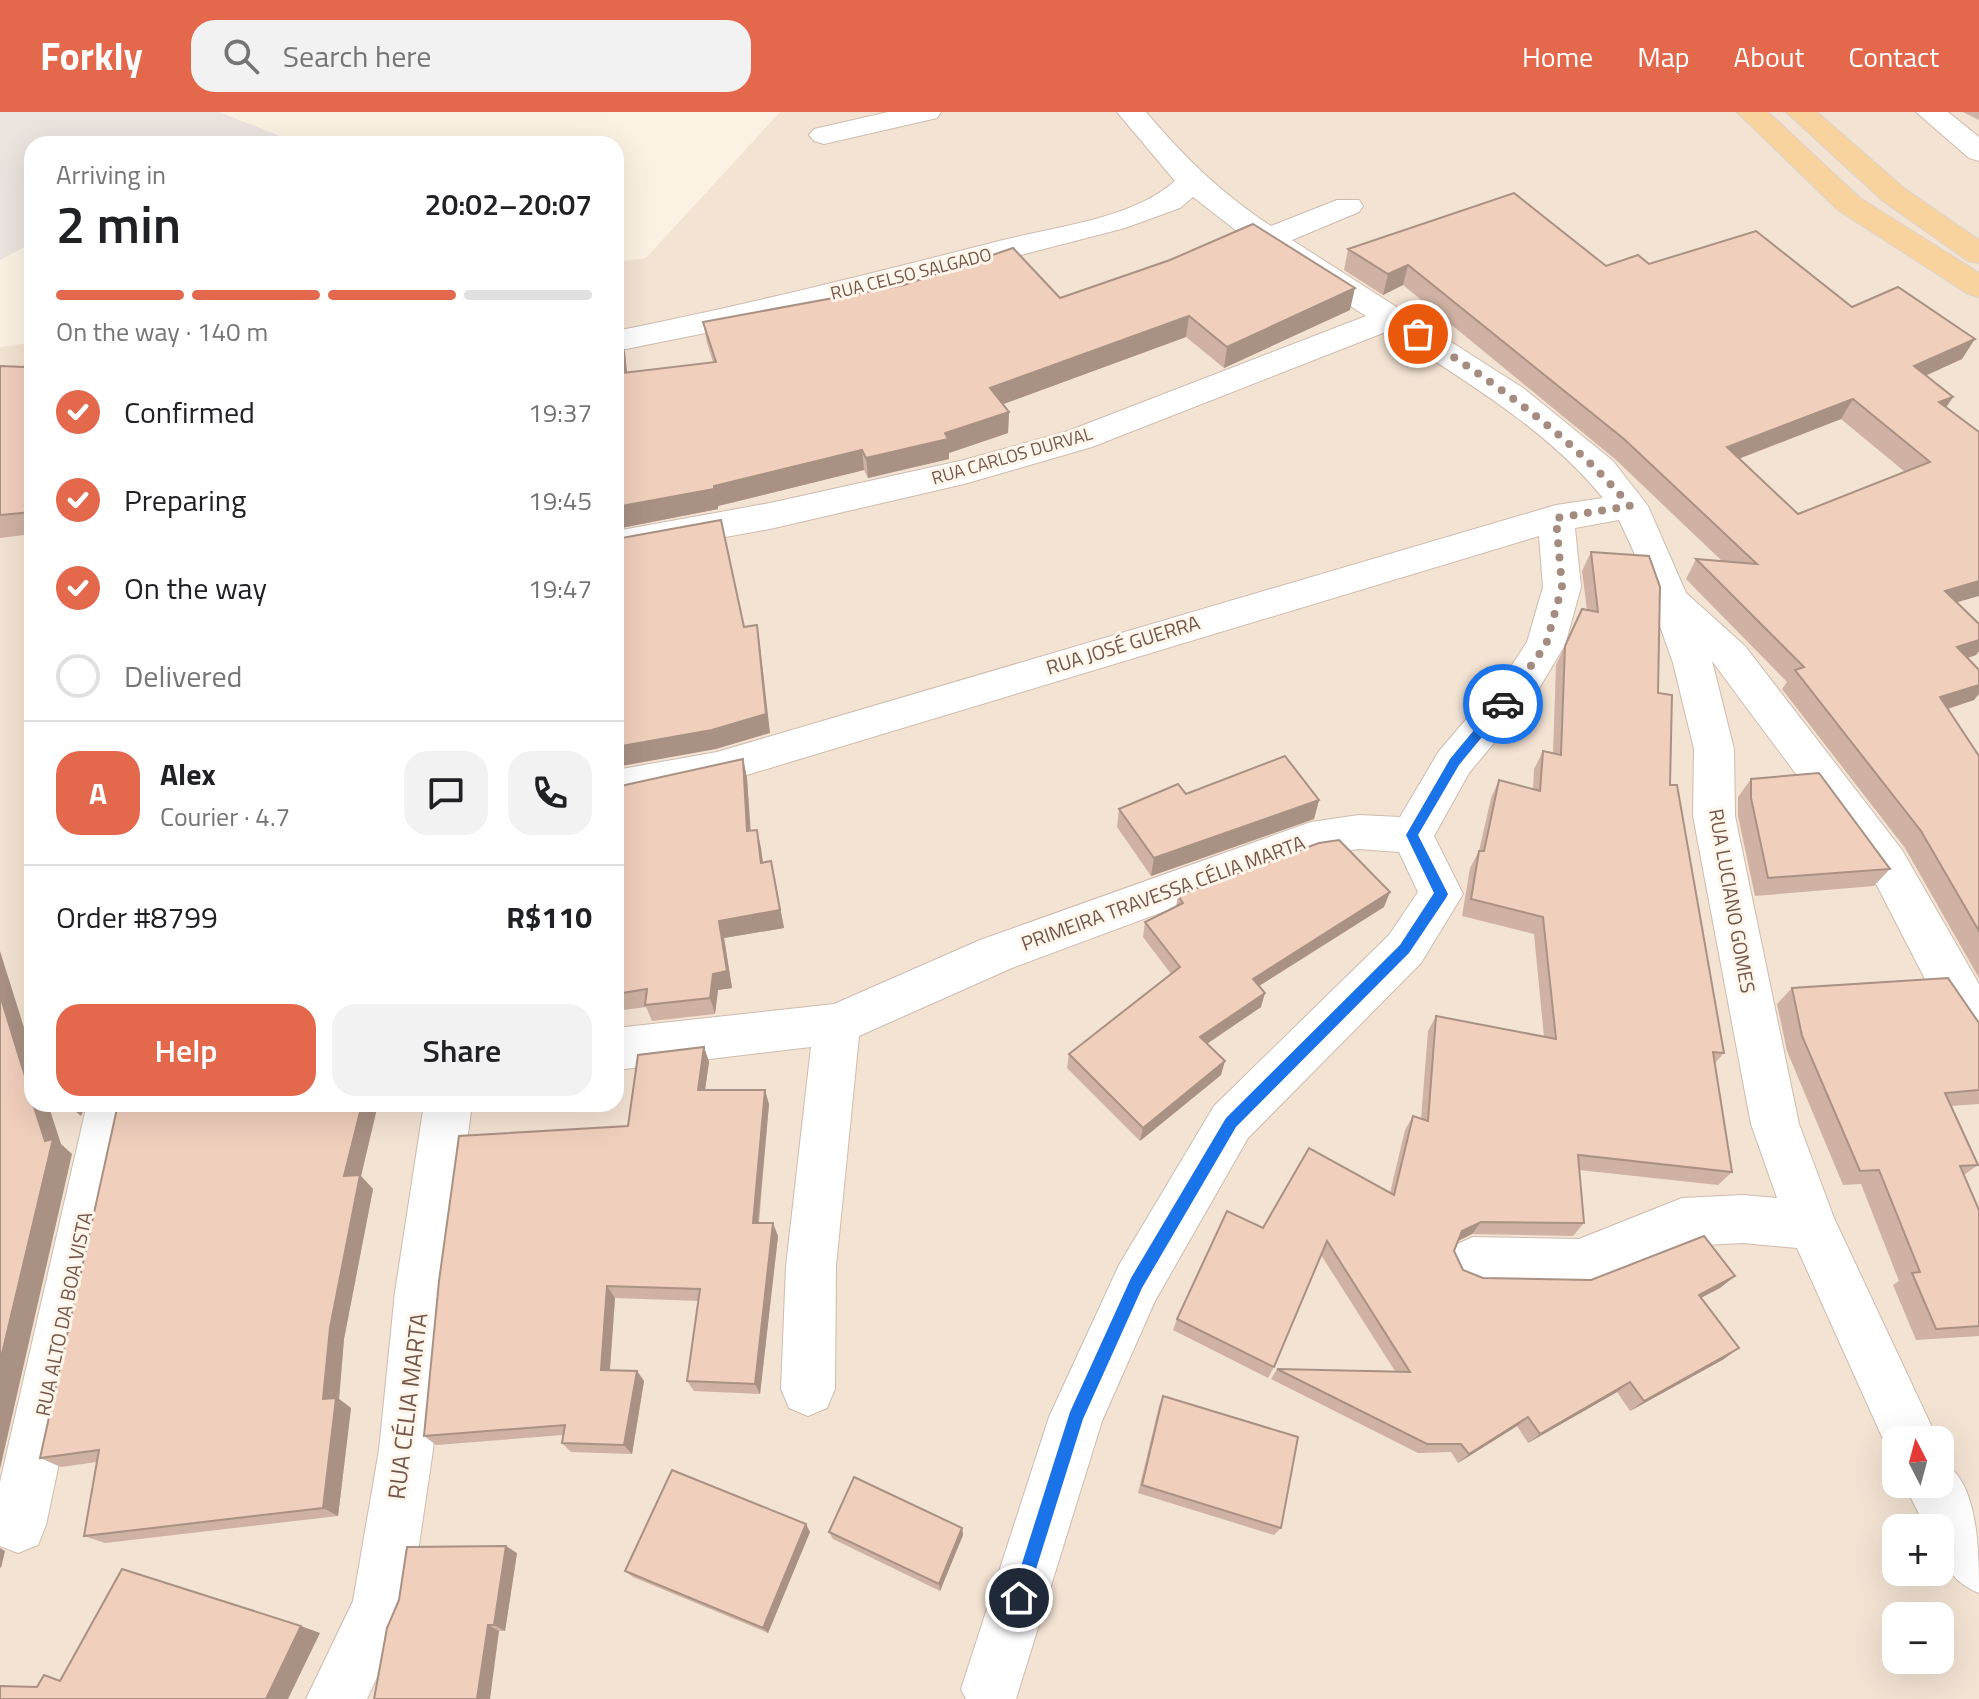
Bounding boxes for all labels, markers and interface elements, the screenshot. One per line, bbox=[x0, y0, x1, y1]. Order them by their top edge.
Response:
search box bbox=[191, 20, 751, 92]
text: Forkly bbox=[40, 27, 143, 85]
text: Search here bbox=[283, 33, 432, 79]
icon: search bbox=[219, 34, 263, 78]
text: Home bbox=[1522, 35, 1593, 78]
text: Map bbox=[1637, 35, 1690, 78]
text: About bbox=[1734, 35, 1804, 78]
text: Contact bbox=[1848, 35, 1939, 78]
text: Arriving in bbox=[56, 155, 166, 194]
text: 20:02–20:07 bbox=[425, 181, 592, 227]
text: 2 min bbox=[56, 184, 181, 263]
street label: RUA CELSO SALGADO bbox=[828, 240, 994, 307]
pin bbox=[1384, 300, 1452, 368]
text: On the way · 140 m bbox=[56, 312, 268, 351]
icon: bag bbox=[1396, 312, 1440, 356]
text: Confirmed bbox=[124, 389, 255, 435]
icon: check bbox=[56, 390, 100, 434]
text: 19:37 bbox=[528, 393, 592, 432]
street label: RUA CARLOS DURVAL bbox=[928, 420, 1096, 491]
text: Preparing bbox=[124, 477, 246, 523]
icon: check bbox=[56, 478, 100, 522]
text: 19:45 bbox=[528, 481, 592, 520]
text: On the way bbox=[124, 565, 267, 611]
icon: check bbox=[56, 566, 100, 610]
text: 19:47 bbox=[528, 569, 592, 608]
street label: RUA JOSÉ GUERRA bbox=[1042, 606, 1204, 683]
text: Delivered bbox=[124, 653, 242, 699]
courier bbox=[1463, 664, 1543, 744]
icon: car bbox=[1481, 682, 1525, 726]
text: Alex bbox=[160, 751, 216, 797]
button: chat bbox=[404, 751, 488, 835]
button: phone bbox=[508, 751, 592, 835]
text: A bbox=[89, 770, 107, 816]
text: Courier · 4.7 bbox=[160, 797, 290, 836]
street label: RUA LUCIANO GOMES bbox=[1701, 806, 1764, 995]
street label: PRIMEIRA TRAVESSA CÉLIA MARTA bbox=[1017, 827, 1309, 958]
text: Order #8799 bbox=[56, 894, 218, 940]
text: R$110 bbox=[506, 894, 592, 940]
button: Help bbox=[56, 1004, 316, 1096]
button: Share bbox=[332, 1004, 592, 1096]
street label: RUA ALTO DA BOA VISTA bbox=[27, 1209, 100, 1419]
street label: RUA CÉLIA MARTA bbox=[378, 1310, 436, 1501]
north arrow bbox=[1882, 1426, 1954, 1498]
map controls bbox=[1882, 1426, 1954, 1674]
button: + bbox=[1882, 1514, 1954, 1586]
pin bbox=[985, 1564, 1053, 1632]
icon: home bbox=[997, 1576, 1041, 1620]
button: − bbox=[1882, 1602, 1954, 1674]

